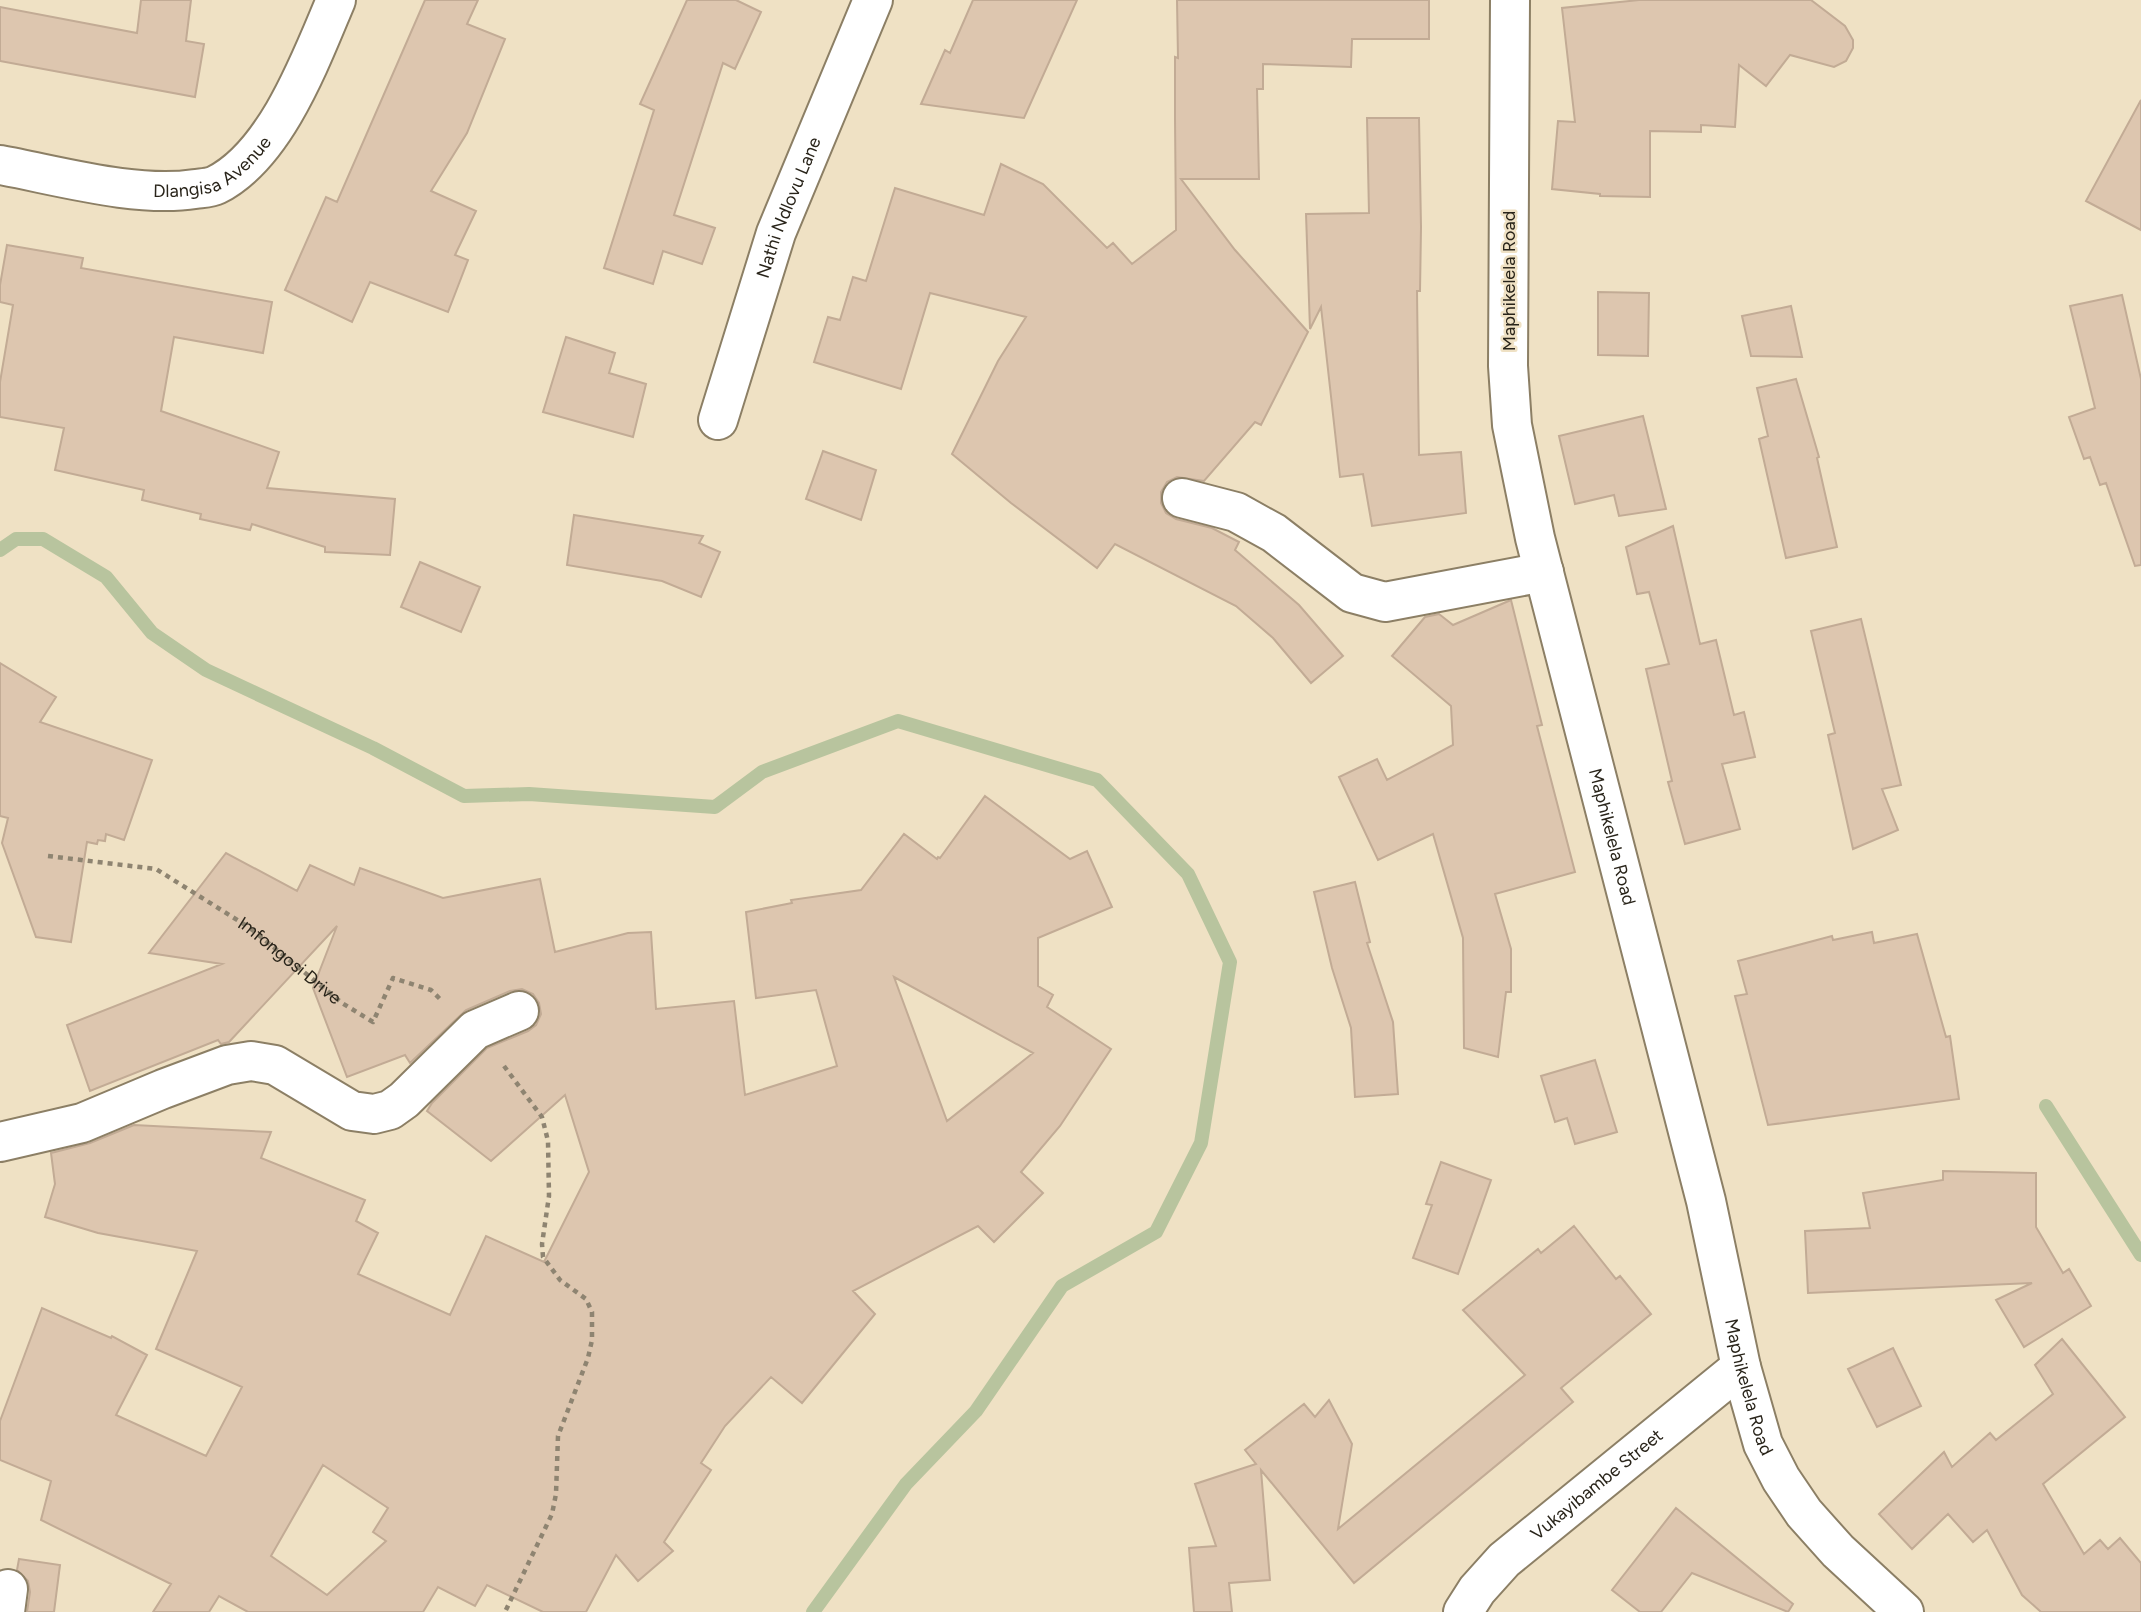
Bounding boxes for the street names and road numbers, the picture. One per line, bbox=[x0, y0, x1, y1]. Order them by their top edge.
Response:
street label: Dlangisa Avenue bbox=[153, 132, 276, 202]
street label: Nathi Ndlovu Lane bbox=[752, 134, 826, 281]
street label: Maphikelela Road bbox=[1498, 211, 1520, 351]
street label: Maphikelela Road bbox=[1584, 766, 1640, 908]
street label: Imfongosi Drive bbox=[234, 912, 346, 1009]
street label: Maphikelela Road bbox=[1720, 1317, 1778, 1459]
street label: Vukayibambe Street bbox=[1526, 1424, 1667, 1545]

